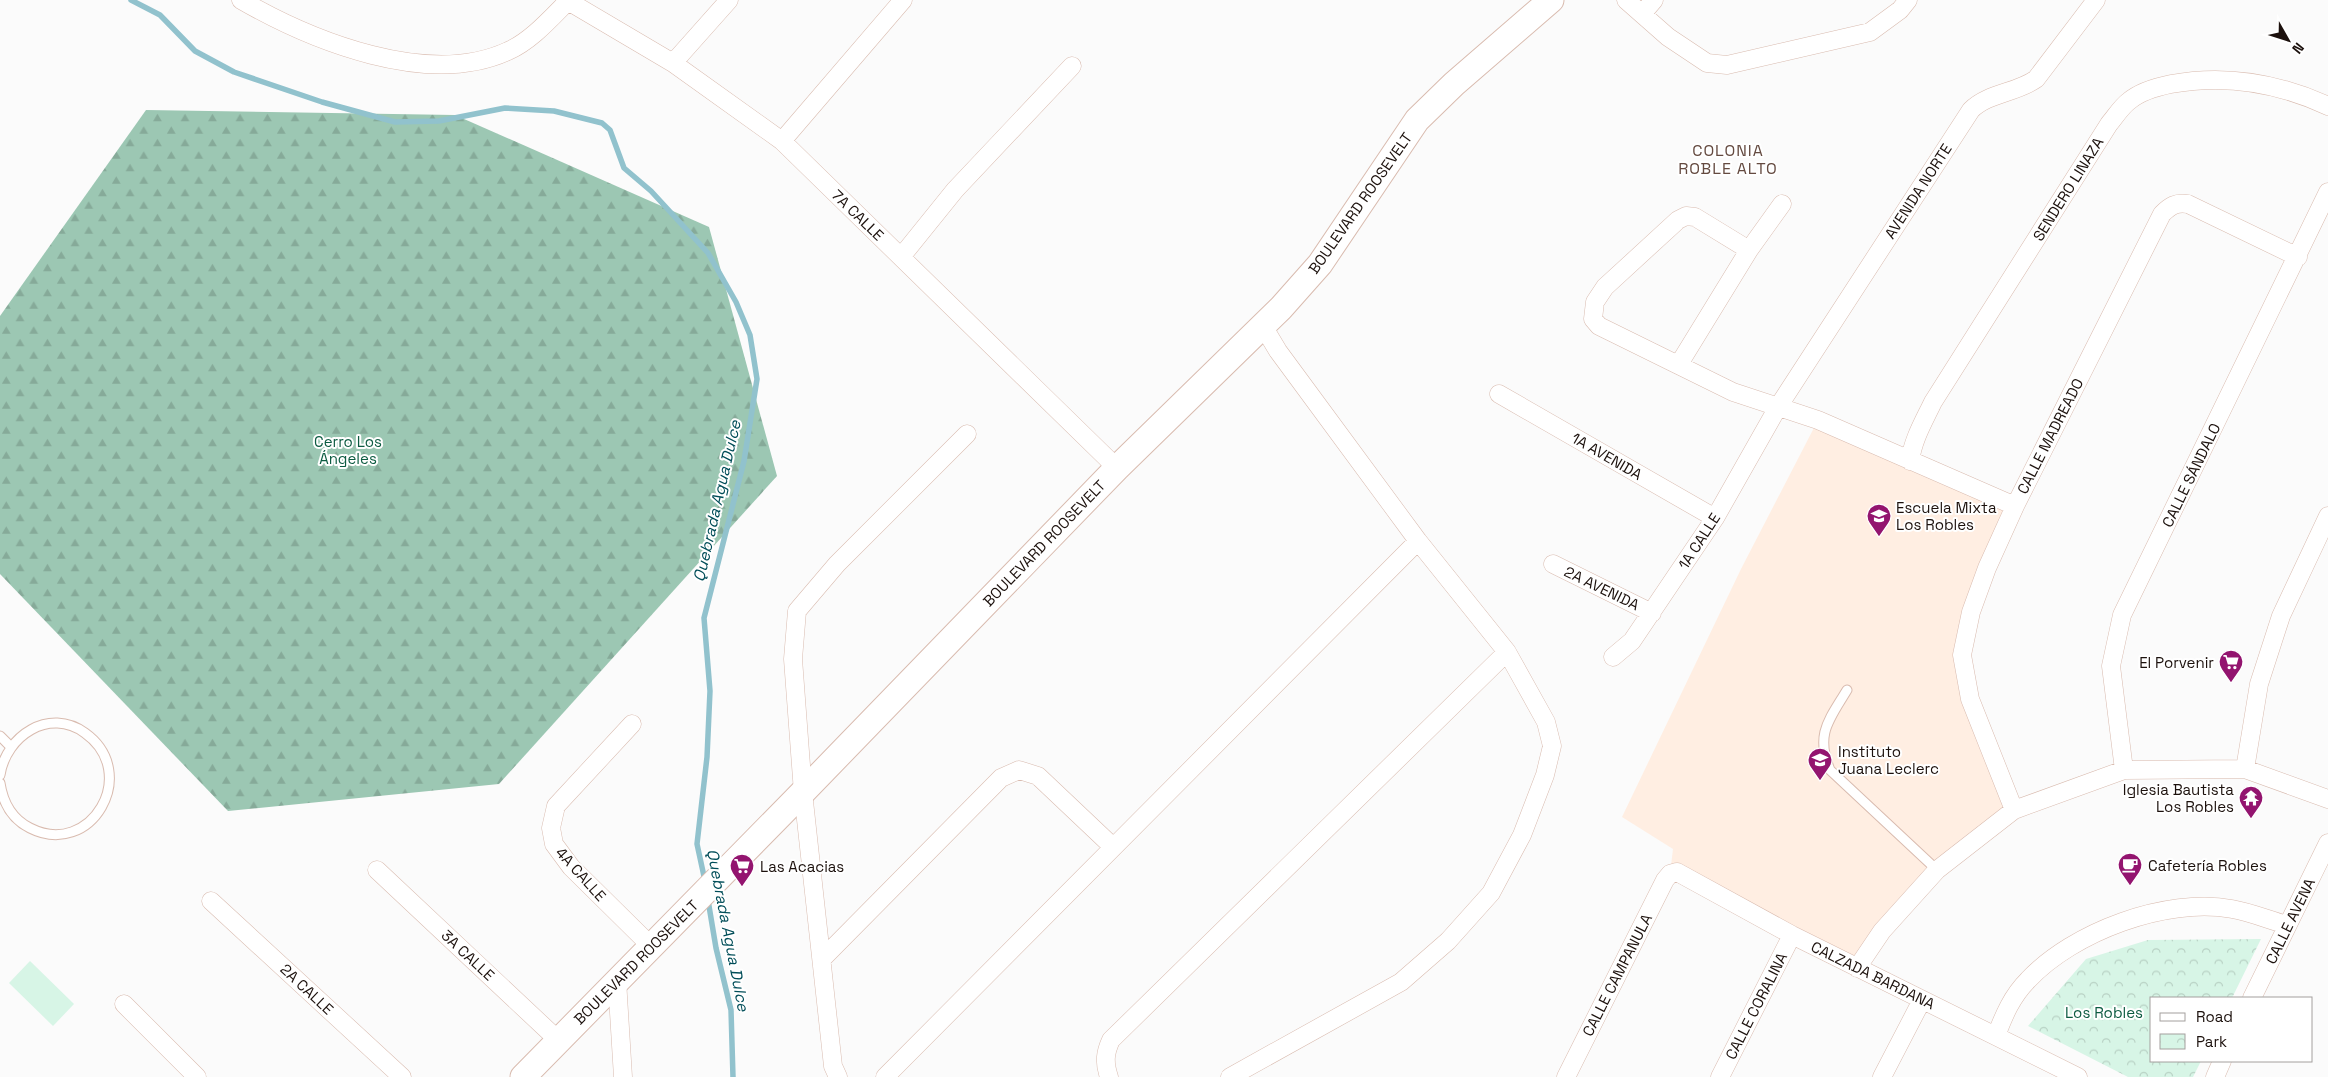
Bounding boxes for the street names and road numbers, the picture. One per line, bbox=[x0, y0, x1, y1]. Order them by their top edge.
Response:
street label: BOULEVARD ROOSEVELT bbox=[1304, 128, 1416, 277]
street label: SENDERO LINAZA bbox=[2028, 133, 2108, 244]
street label: AVENIDA NORTE bbox=[1880, 140, 1956, 242]
street label: 7A CALLE bbox=[828, 185, 888, 245]
street label: CALLE MADREADO bbox=[2013, 375, 2087, 497]
street label: CALLE SÁNDALO bbox=[2158, 420, 2224, 530]
street label: 1A AVENIDA bbox=[1568, 428, 1646, 484]
street label: BOULEVARD ROOSEVELT bbox=[979, 476, 1109, 610]
street label: 1A CALLE bbox=[1674, 509, 1724, 573]
street label: 2A AVENIDA bbox=[1561, 562, 1643, 615]
street label: 4A CALLE bbox=[552, 843, 610, 905]
street label: CALLE AVENA bbox=[2261, 874, 2319, 967]
street label: BOULEVARD ROOSEVELT bbox=[570, 896, 702, 1028]
street label: CALLE CAMPANULA bbox=[1578, 910, 1656, 1039]
street label: 3A CALLE bbox=[437, 926, 499, 984]
street label: CALZADA BARDANA bbox=[1808, 937, 1939, 1014]
street label: CALLE CORALINA bbox=[1721, 949, 1791, 1063]
street label: 2A CALLE bbox=[276, 960, 338, 1018]

